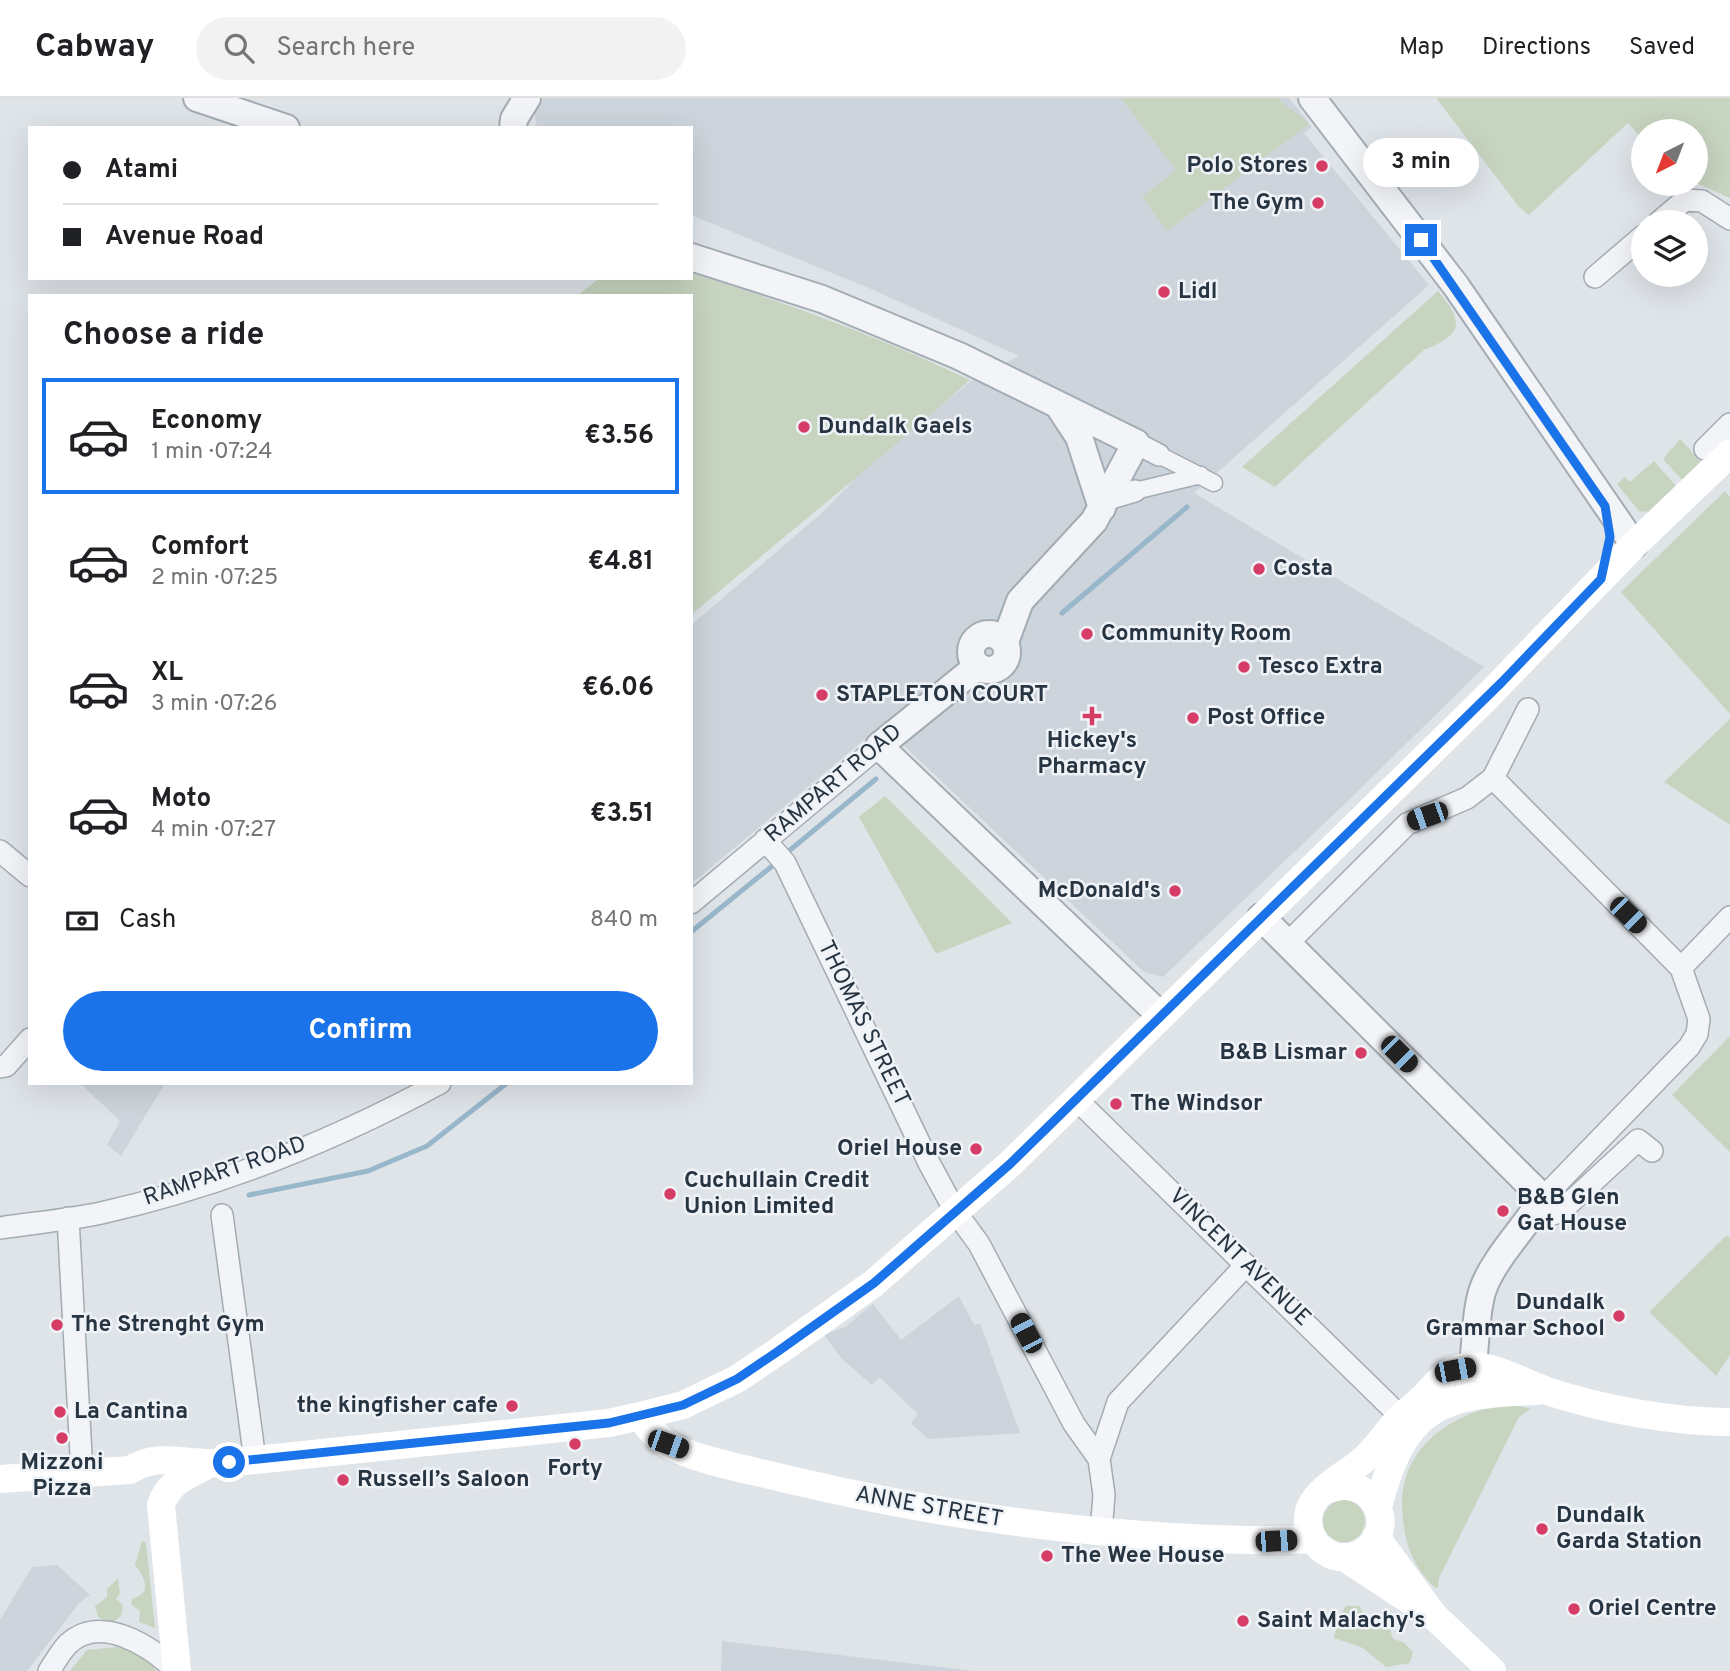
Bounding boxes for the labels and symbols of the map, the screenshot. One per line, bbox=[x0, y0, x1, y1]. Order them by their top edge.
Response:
north arrow bbox=[1631, 119, 1708, 196]
callout: 3 min bbox=[1363, 138, 1479, 188]
place label: Polo Stores bbox=[1187, 152, 1308, 181]
marker: Polo Stores bbox=[1314, 158, 1330, 174]
place label: The Gym bbox=[1209, 189, 1304, 218]
marker: The Gym bbox=[1310, 195, 1326, 211]
route end bbox=[1405, 224, 1437, 256]
place label: Lidl bbox=[1178, 278, 1218, 307]
marker: Lidl bbox=[1156, 284, 1172, 300]
place label: Dundalk Gaels bbox=[818, 413, 973, 442]
marker: Dundalk Gaels bbox=[796, 419, 812, 435]
place label: Costa bbox=[1273, 555, 1333, 584]
marker: Costa bbox=[1251, 561, 1267, 577]
place label: Community Room bbox=[1101, 620, 1291, 649]
marker: Community Room bbox=[1079, 626, 1095, 642]
place label: Tesco Extra bbox=[1258, 653, 1382, 682]
marker: Tesco Extra bbox=[1236, 659, 1252, 675]
place label: STAPLETON COURT bbox=[836, 681, 1048, 710]
marker: STAPLETON COURT bbox=[814, 687, 830, 703]
place label: Post Office bbox=[1207, 704, 1325, 733]
marker: Hickey's Pharmacy bbox=[1084, 708, 1100, 724]
marker: Post Office bbox=[1185, 710, 1201, 726]
street label: RAMPART ROAD bbox=[759, 718, 909, 850]
place label: Hickey's Pharmacy bbox=[1038, 727, 1147, 782]
car bbox=[1404, 799, 1451, 833]
place label: McDonald's bbox=[1038, 877, 1161, 906]
marker: McDonald's bbox=[1167, 883, 1183, 899]
car bbox=[1606, 893, 1651, 937]
street label: THOMAS STREET bbox=[810, 936, 916, 1112]
car bbox=[1377, 1032, 1422, 1076]
place label: B&B Lismar bbox=[1220, 1039, 1347, 1068]
marker: B&B Lismar bbox=[1353, 1045, 1369, 1061]
place label: The Windsor bbox=[1130, 1090, 1263, 1119]
marker: The Windsor bbox=[1108, 1096, 1124, 1112]
street label: RAMPART ROAD bbox=[140, 1131, 310, 1213]
place label: Oriel House bbox=[837, 1135, 962, 1164]
marker: Oriel House bbox=[968, 1141, 984, 1157]
place label: Cuchullain Credit Union Limited bbox=[684, 1167, 870, 1222]
street label: VINCENT AVENUE bbox=[1162, 1183, 1316, 1333]
place label: B&B Glen Gat House bbox=[1517, 1184, 1627, 1239]
marker: Cuchullain Credit Union Limited bbox=[662, 1186, 678, 1202]
marker: B&B Glen Gat House bbox=[1495, 1203, 1511, 1219]
place label: Dundalk Grammar School bbox=[1426, 1289, 1605, 1344]
marker: Dundalk Grammar School bbox=[1611, 1308, 1627, 1324]
car bbox=[1007, 1310, 1046, 1356]
place label: The Strenght Gym bbox=[71, 1311, 265, 1340]
marker: The Strenght Gym bbox=[49, 1317, 65, 1333]
car bbox=[1433, 1356, 1478, 1384]
place label: the kingfisher cafe bbox=[297, 1392, 498, 1421]
place label: La Cantina bbox=[74, 1398, 188, 1427]
marker: the kingfisher cafe bbox=[504, 1398, 520, 1414]
marker: La Cantina bbox=[52, 1404, 68, 1420]
car bbox=[645, 1427, 692, 1461]
marker: Mizzoni Pizza bbox=[54, 1430, 70, 1446]
marker: Forty bbox=[567, 1436, 583, 1452]
route start bbox=[213, 1446, 245, 1478]
place label: Mizzoni Pizza bbox=[21, 1449, 103, 1504]
place label: Forty bbox=[547, 1455, 603, 1484]
place label: Russell’s Saloon bbox=[357, 1466, 530, 1495]
marker: Russell’s Saloon bbox=[335, 1472, 351, 1488]
street label: ANNE STREET bbox=[853, 1481, 1005, 1535]
place label: Dundalk Garda Station bbox=[1556, 1502, 1702, 1557]
marker: Dundalk Garda Station bbox=[1534, 1521, 1550, 1537]
car bbox=[1255, 1529, 1298, 1553]
place label: The Wee House bbox=[1061, 1542, 1225, 1571]
marker: The Wee House bbox=[1039, 1548, 1055, 1564]
place label: Oriel Centre bbox=[1588, 1595, 1717, 1624]
marker: Oriel Centre bbox=[1566, 1601, 1582, 1617]
place label: Saint Malachy's bbox=[1257, 1607, 1425, 1636]
marker: Saint Malachy's bbox=[1235, 1613, 1251, 1629]

